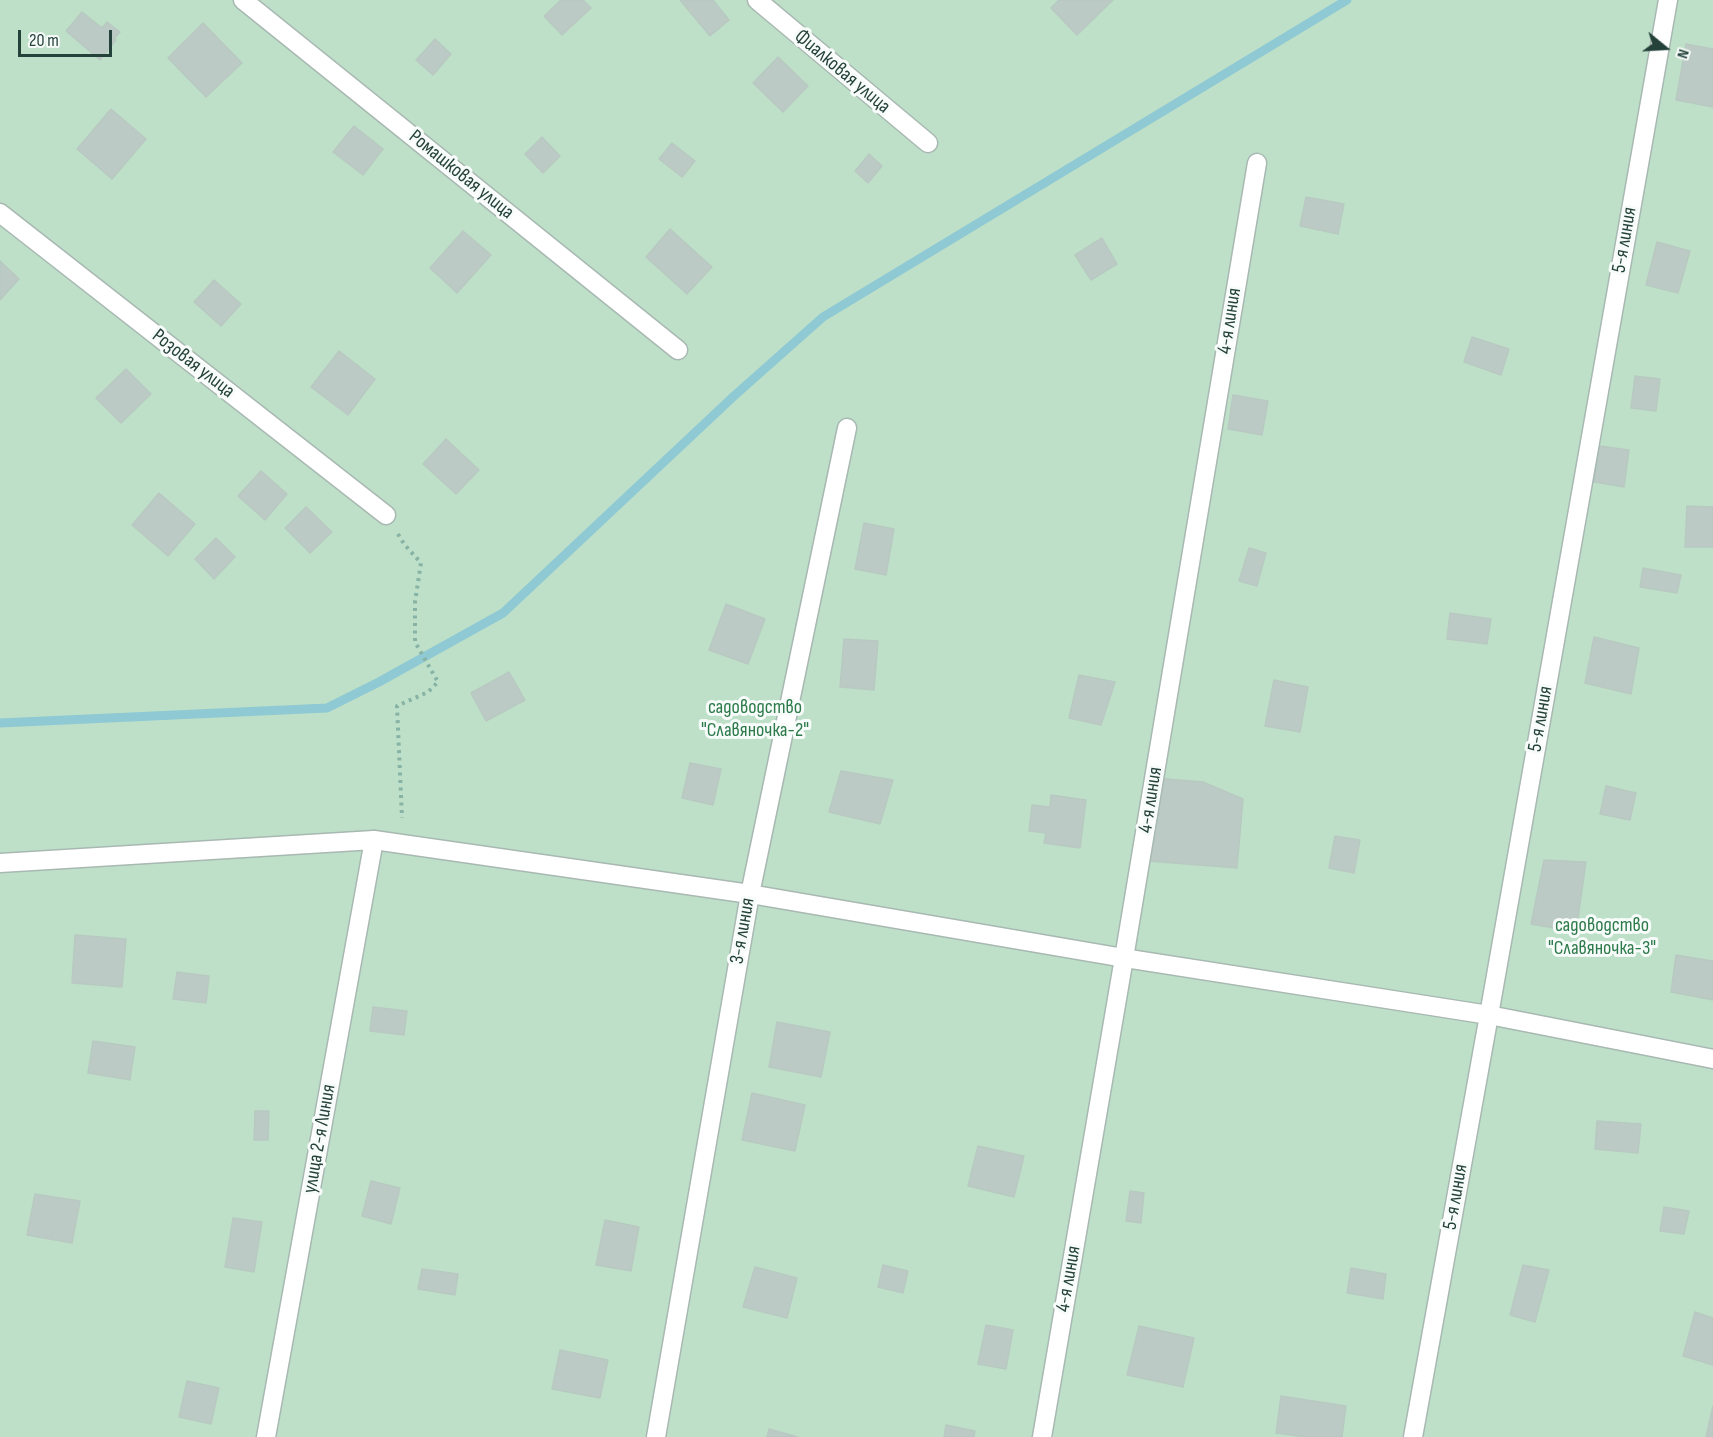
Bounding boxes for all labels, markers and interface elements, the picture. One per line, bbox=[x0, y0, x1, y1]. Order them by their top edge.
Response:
scale bar bbox=[21, 18, 116, 56]
north arrow bbox=[1635, 18, 1695, 78]
street label: Фиалковая улица bbox=[789, 25, 895, 119]
text: 20 m bbox=[29, 30, 59, 51]
text: N bbox=[1672, 47, 1693, 61]
street label: Ромашковая улица bbox=[403, 125, 519, 225]
street label: 5-я линия bbox=[1607, 205, 1643, 275]
street label: 4-я линия bbox=[1213, 286, 1247, 356]
street label: Розовая улица bbox=[147, 324, 239, 404]
street label: 5-я линия bbox=[1523, 684, 1559, 754]
park label: садоводство "Славяночка-2" bbox=[701, 696, 809, 743]
street label: 4-я линия bbox=[1134, 765, 1168, 835]
street label: 3-я линия bbox=[725, 896, 761, 966]
park label: садоводство "Славяночка-3" bbox=[1548, 914, 1656, 961]
street label: улица 2-я Линия bbox=[299, 1083, 341, 1195]
street label: 5-я линия bbox=[1438, 1162, 1474, 1232]
street label: 4-я линия bbox=[1051, 1244, 1087, 1314]

